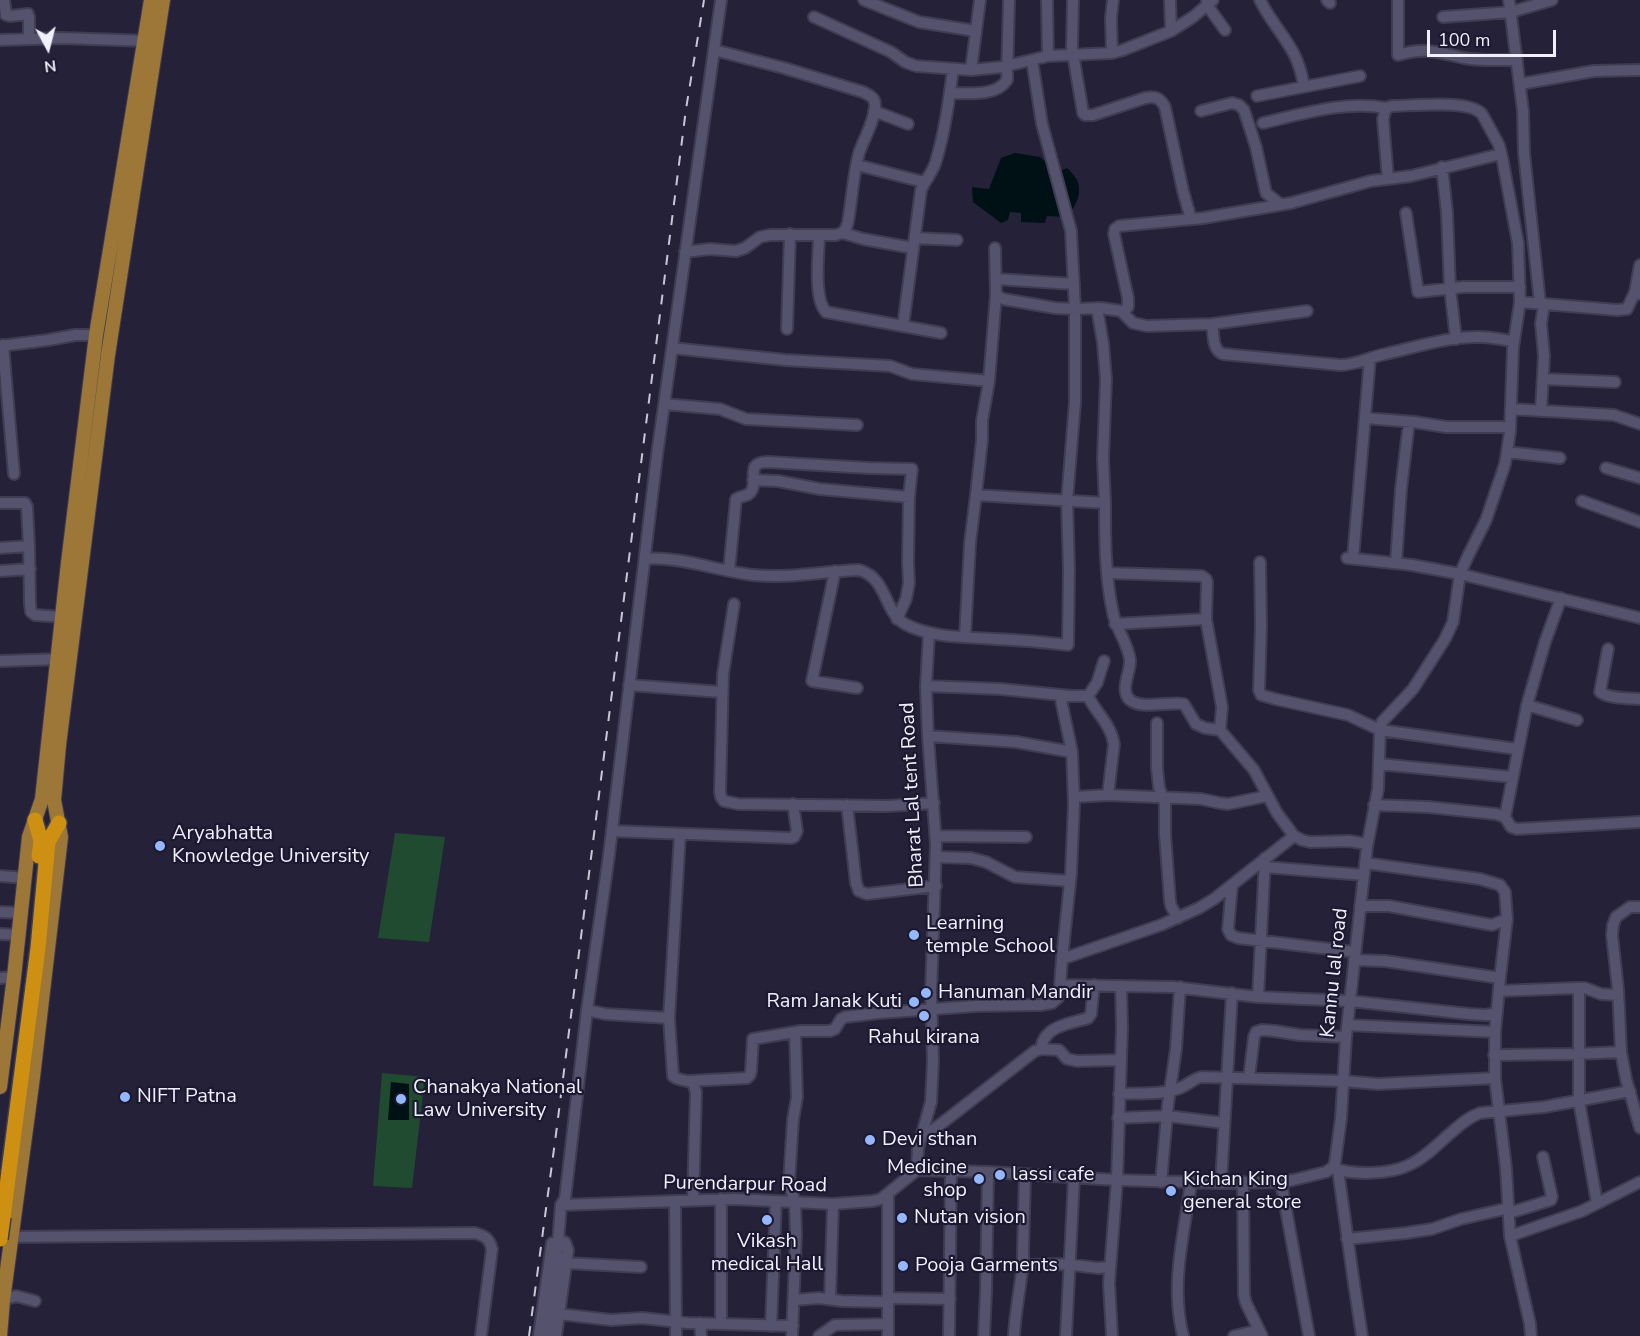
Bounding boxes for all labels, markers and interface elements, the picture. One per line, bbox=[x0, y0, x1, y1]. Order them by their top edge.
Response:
north arrow bbox=[18, 18, 78, 78]
scale bar bbox=[1430, 18, 1559, 56]
text: 100 m bbox=[1438, 28, 1490, 52]
text: N bbox=[43, 54, 57, 78]
street label: Bharat Lal tent Road bbox=[896, 702, 930, 888]
place label: Aryabhatta Knowledge University bbox=[172, 822, 369, 869]
marker: Aryabhatta Knowledge University bbox=[153, 839, 167, 853]
street label: Kannu lal road bbox=[1316, 907, 1354, 1039]
place label: Learning temple School bbox=[926, 912, 1055, 959]
marker: Learning temple School bbox=[907, 928, 921, 942]
place label: Hanuman Mandir bbox=[938, 981, 1093, 1005]
marker: Hanuman Mandir bbox=[919, 986, 933, 1000]
place label: Ram Janak Kuti bbox=[766, 990, 902, 1014]
marker: Ram Janak Kuti bbox=[907, 995, 921, 1009]
marker: Rahul kirana bbox=[917, 1009, 931, 1023]
place label: Rahul kirana bbox=[868, 1026, 980, 1050]
place label: Chanakya National Law University bbox=[413, 1076, 582, 1123]
place label: NIFT Patna bbox=[137, 1085, 237, 1109]
marker: NIFT Patna bbox=[118, 1090, 132, 1104]
marker: Chanakya National Law University bbox=[394, 1092, 408, 1106]
place label: Devi sthan bbox=[882, 1128, 977, 1152]
marker: Devi sthan bbox=[863, 1133, 877, 1147]
place label: Medicine shop bbox=[887, 1156, 967, 1203]
place label: lassi cafe bbox=[1012, 1163, 1094, 1187]
marker: lassi cafe bbox=[993, 1168, 1007, 1182]
place label: Kichan King general store bbox=[1183, 1168, 1301, 1215]
street label: Purendarpur Road bbox=[663, 1172, 827, 1198]
marker: Medicine shop bbox=[972, 1172, 986, 1186]
marker: Kichan King general store bbox=[1164, 1184, 1178, 1198]
place label: Nutan vision bbox=[914, 1206, 1026, 1230]
marker: Nutan vision bbox=[895, 1211, 909, 1225]
marker: Vikash medical Hall bbox=[760, 1213, 774, 1227]
place label: Vikash medical Hall bbox=[711, 1230, 823, 1277]
place label: Pooja Garments bbox=[915, 1254, 1058, 1278]
marker: Pooja Garments bbox=[896, 1259, 910, 1273]

